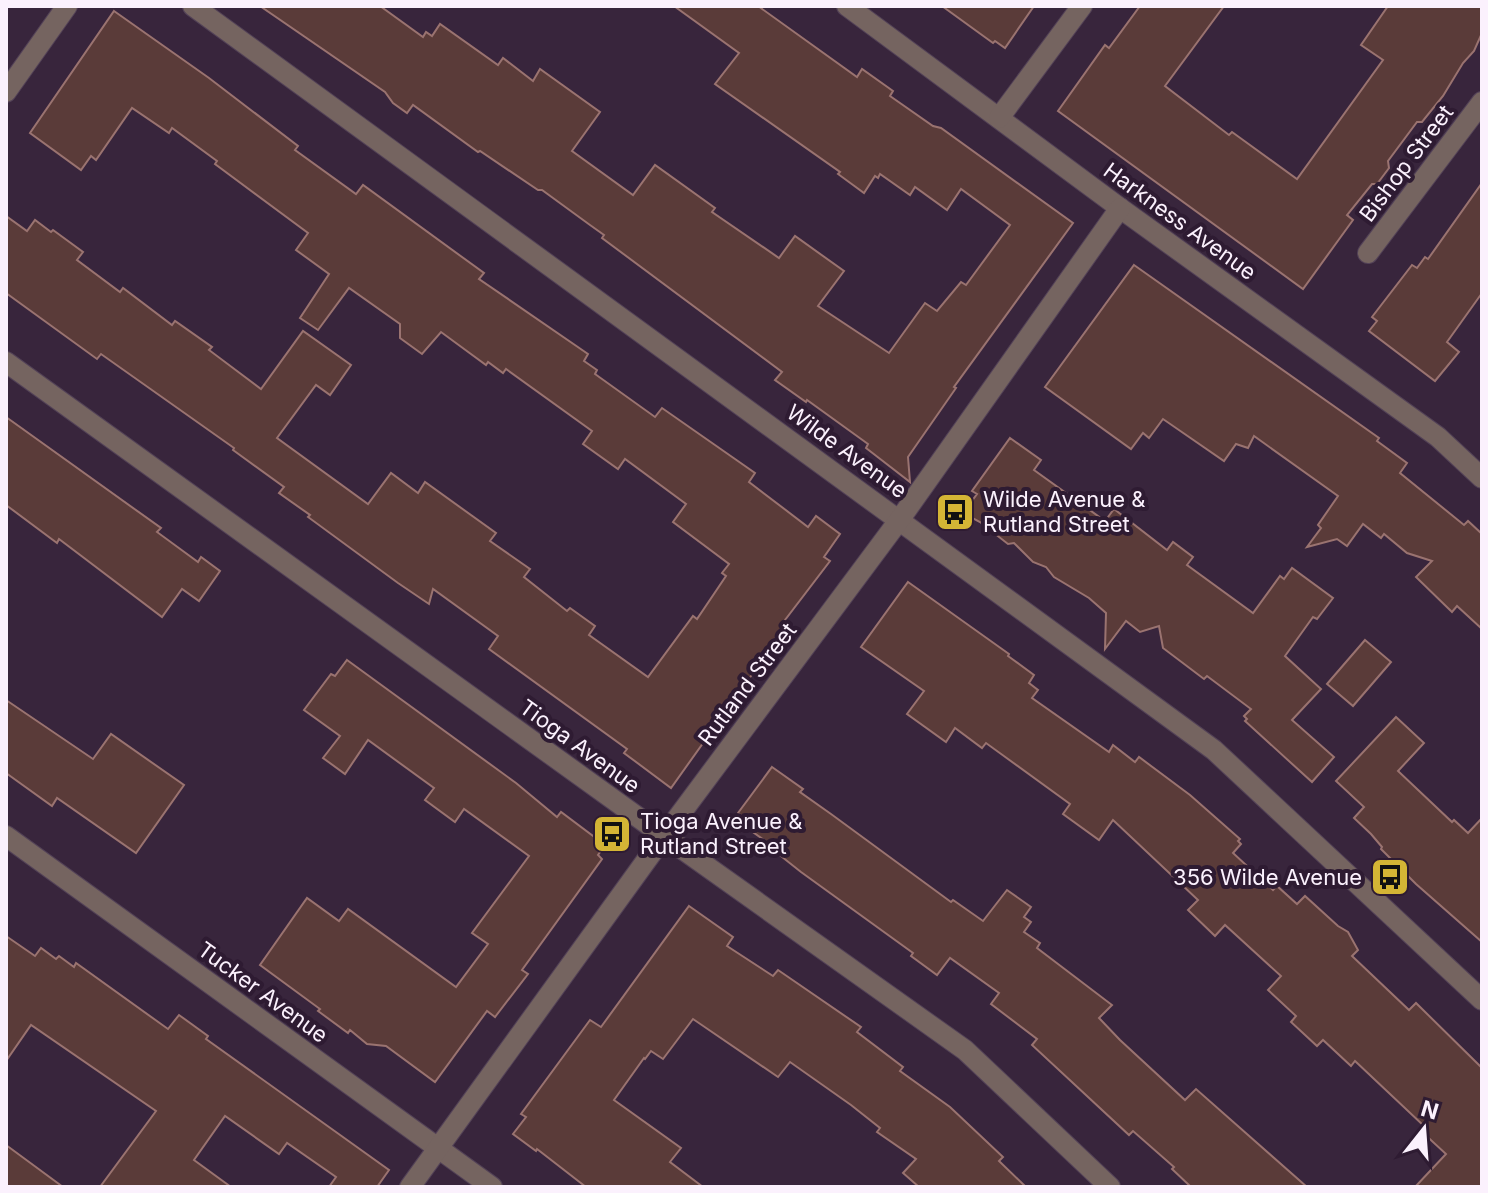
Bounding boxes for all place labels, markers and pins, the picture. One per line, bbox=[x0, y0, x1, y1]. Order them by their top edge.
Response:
place label: Wilde Avenue & Rutland Street bbox=[983, 486, 1145, 537]
bus stop icon: Wilde Avenue & Rutland Street bbox=[934, 491, 976, 533]
place label: Tioga Avenue & Rutland Street bbox=[640, 808, 802, 859]
bus stop icon: Tioga Avenue & Rutland Street bbox=[591, 813, 633, 855]
bus stop icon: 356 Wilde Avenue bbox=[1369, 856, 1411, 898]
place label: 356 Wilde Avenue bbox=[1173, 864, 1362, 890]

